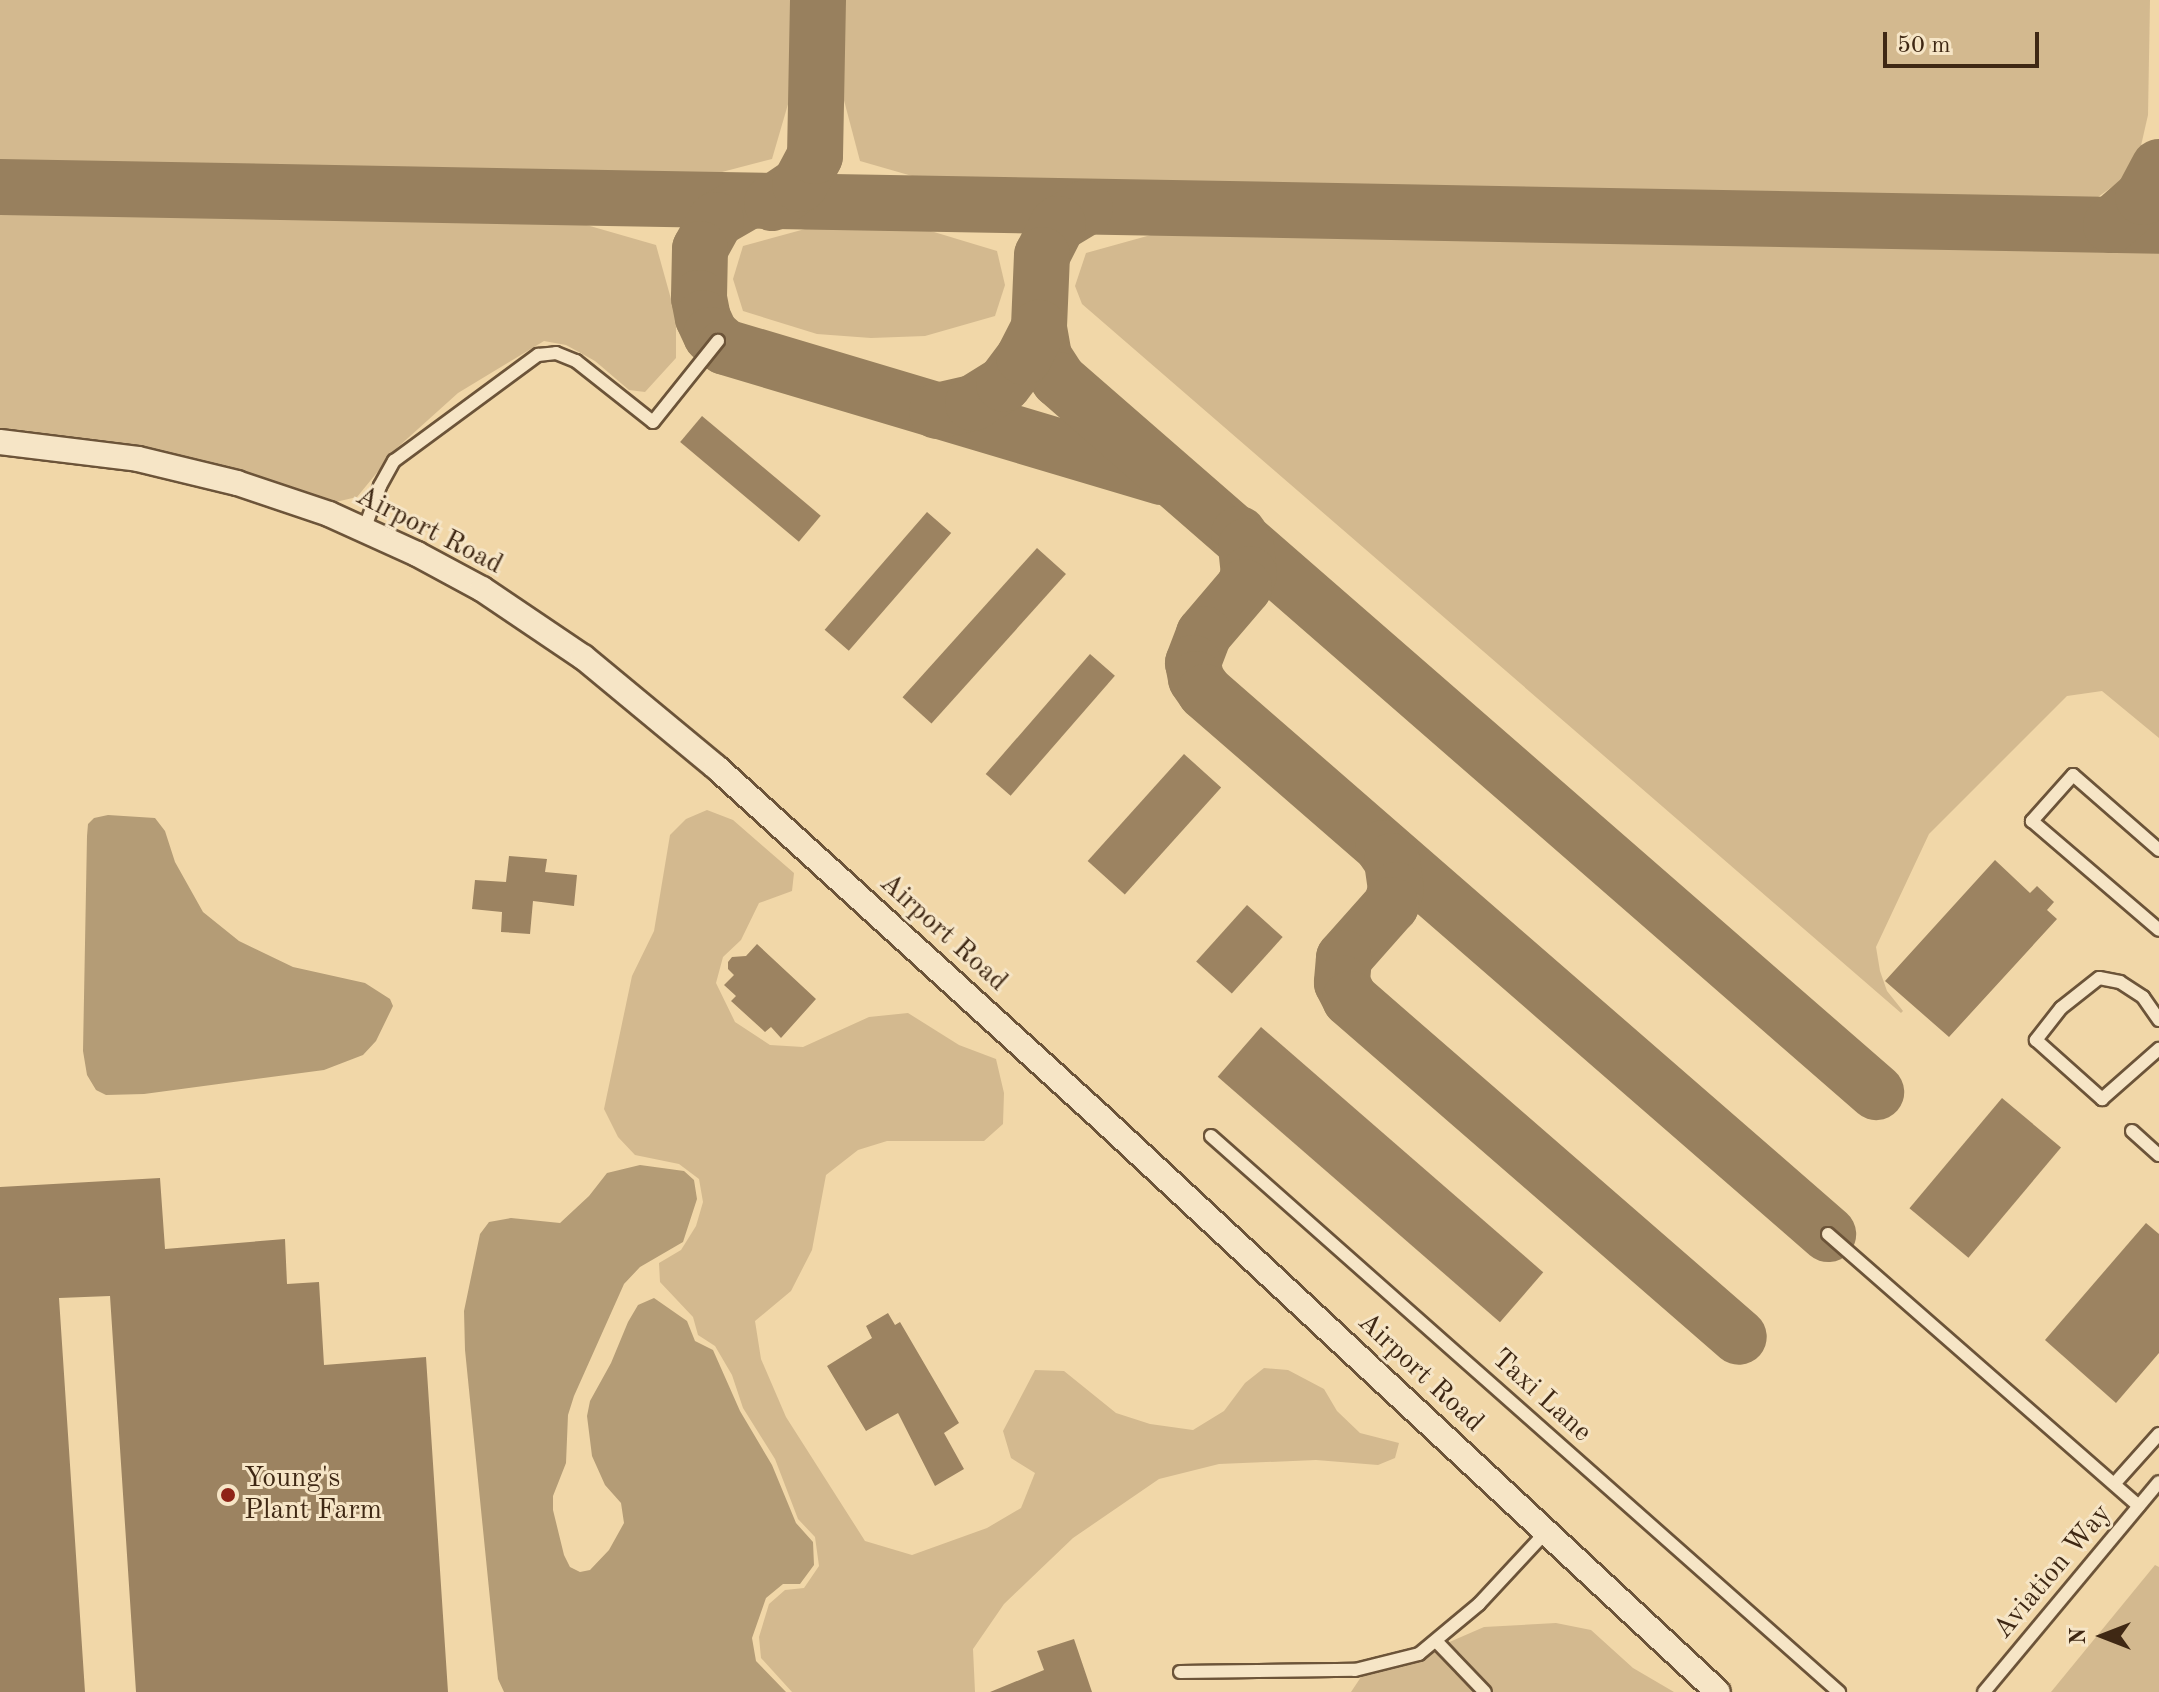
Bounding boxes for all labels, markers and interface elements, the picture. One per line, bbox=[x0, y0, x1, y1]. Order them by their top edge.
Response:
scale bar bbox=[1887, 16, 2043, 66]
text: 50 m bbox=[1897, 34, 1951, 58]
street label: Airport Road bbox=[350, 480, 508, 582]
street label: Airport Road bbox=[872, 867, 1014, 999]
street label: Airport Road bbox=[1350, 1306, 1490, 1440]
street label: Taxi Lane bbox=[1484, 1342, 1598, 1450]
place label: Young's Plant Farm bbox=[244, 1462, 382, 1528]
marker: Young's Plant Farm bbox=[219, 1486, 237, 1504]
street label: Aviation Way bbox=[1987, 1498, 2119, 1646]
north arrow bbox=[2063, 1596, 2143, 1676]
text: N bbox=[2068, 1628, 2090, 1644]

